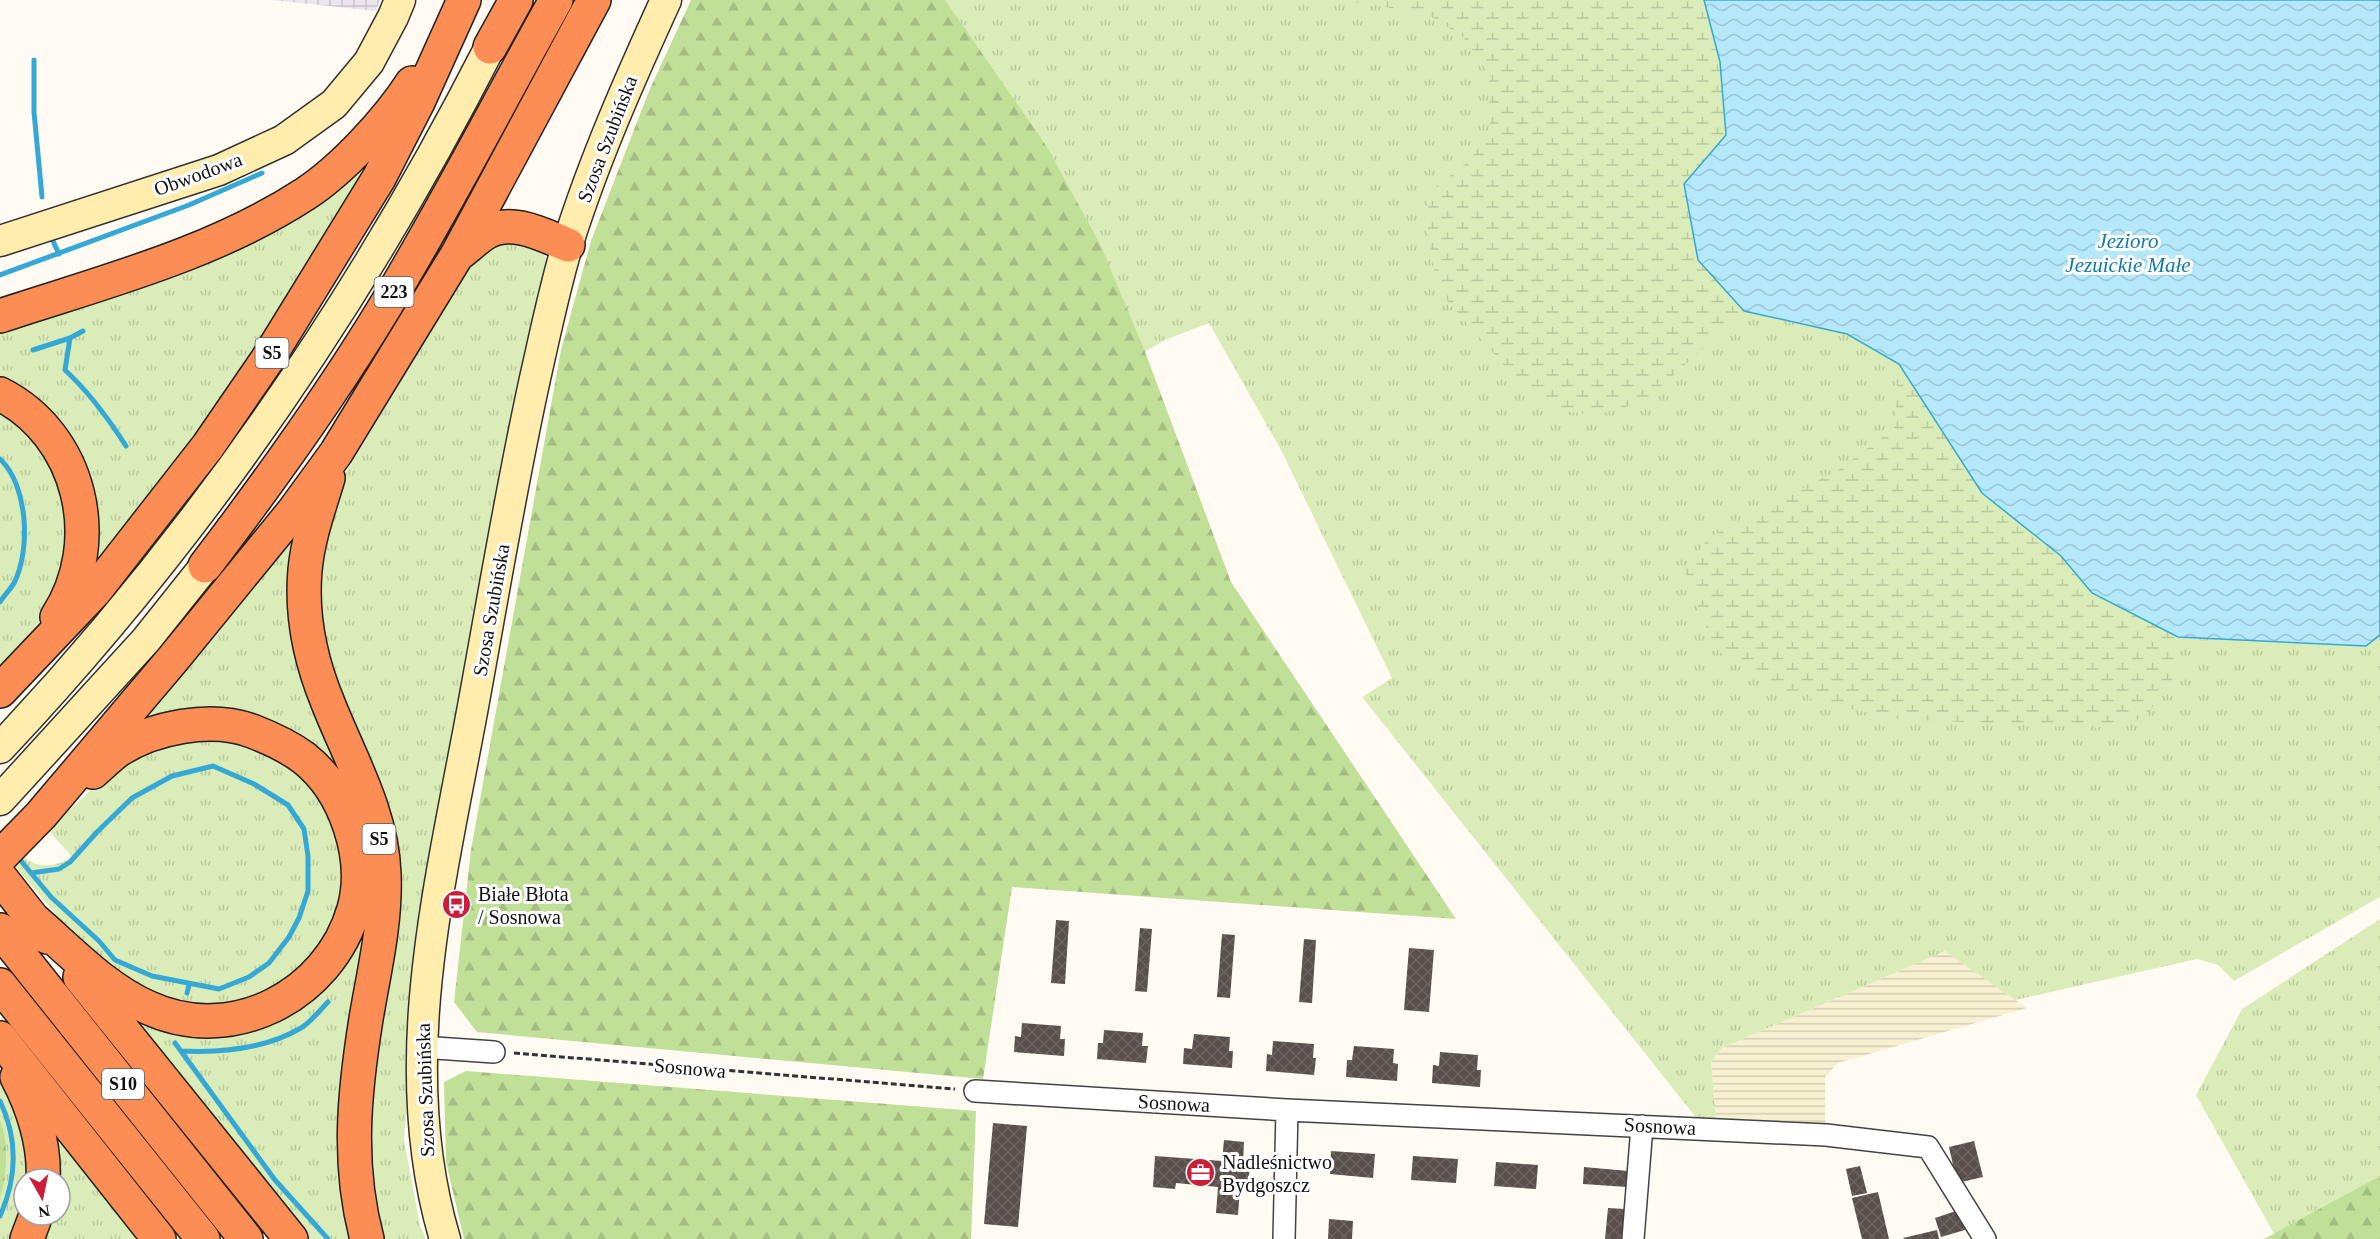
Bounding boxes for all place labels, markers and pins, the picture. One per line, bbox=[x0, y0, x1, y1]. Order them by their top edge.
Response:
place label: Białe Błota / Sosnowa bbox=[478, 883, 569, 928]
bus stop icon: Białe Błota / Sosnowa bbox=[441, 889, 473, 921]
place label: Nadleśnictwo Bydgoszcz bbox=[1222, 1151, 1332, 1197]
office icon: Nadleśnictwo Bydgoszcz bbox=[1185, 1157, 1217, 1189]

